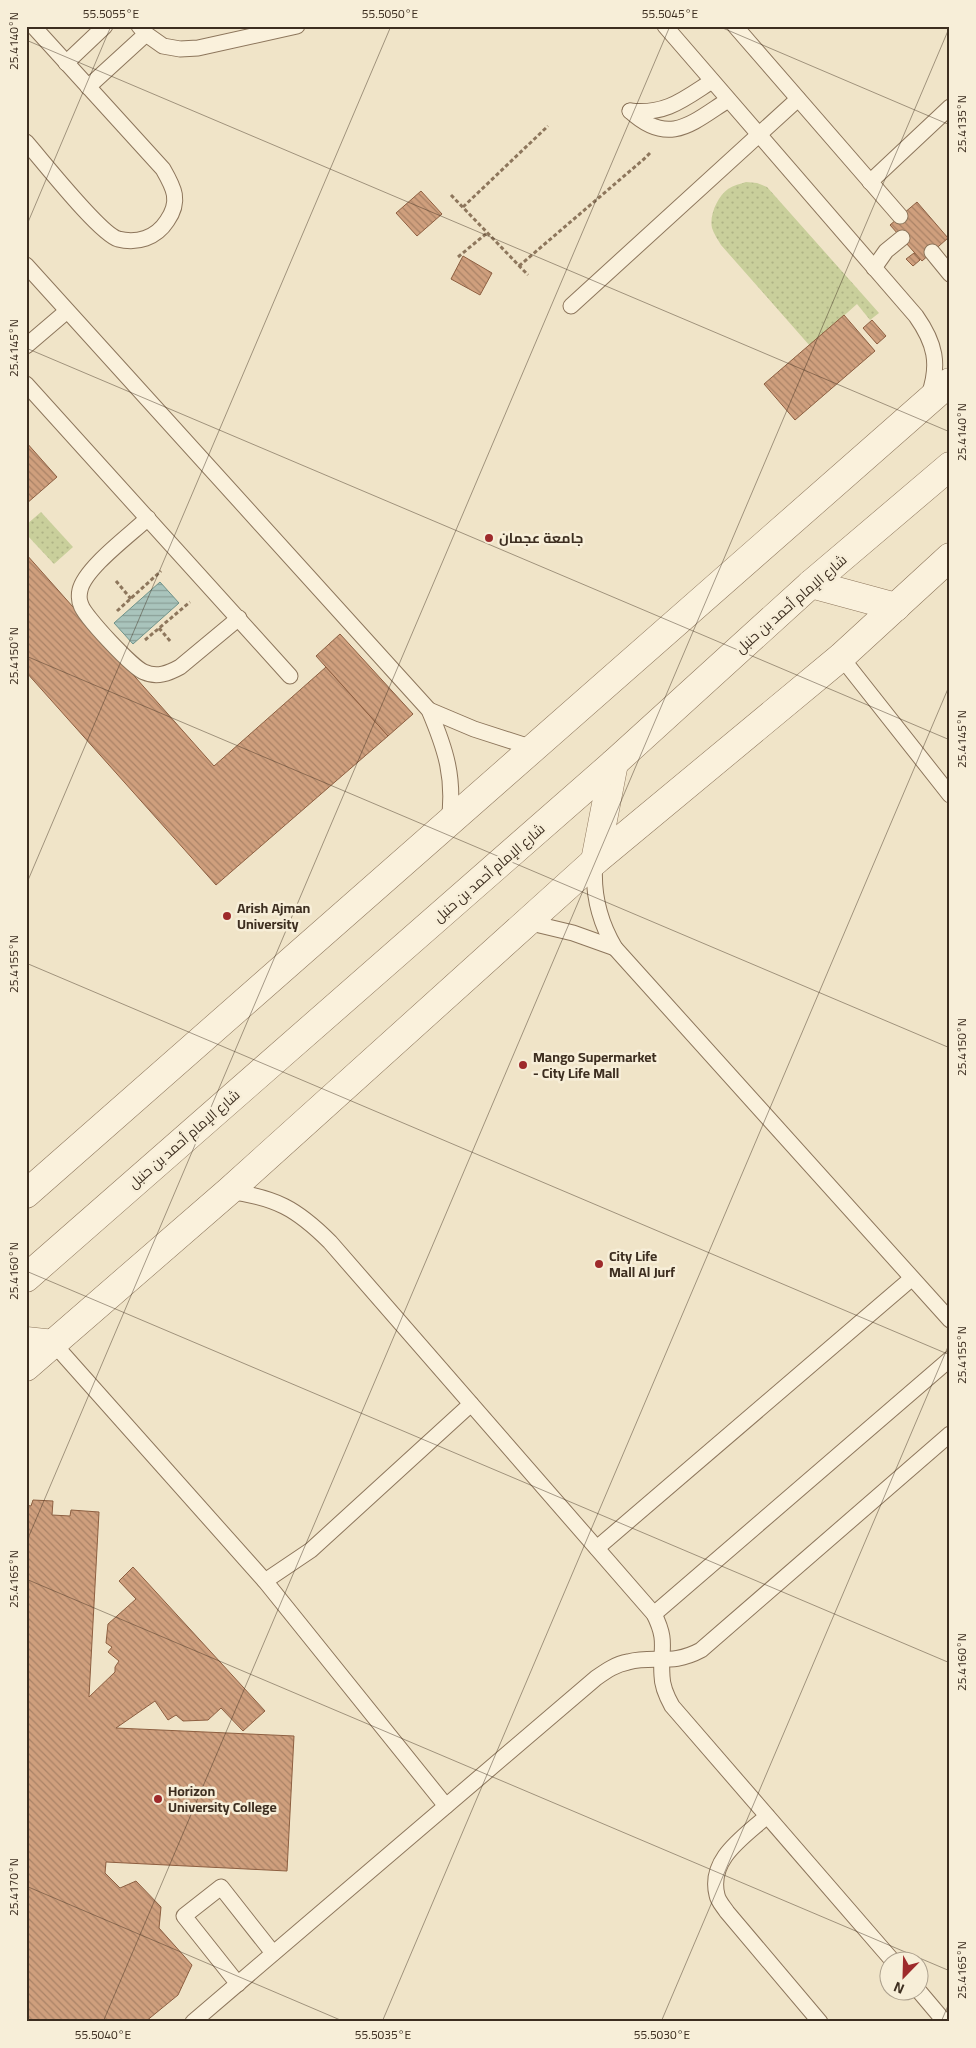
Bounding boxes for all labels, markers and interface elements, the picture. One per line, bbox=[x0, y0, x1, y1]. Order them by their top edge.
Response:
text: 55.5055°E bbox=[83, 2, 140, 25]
text: 55.5050°E bbox=[362, 2, 419, 25]
text: 55.5045°E bbox=[642, 2, 699, 25]
text: 25.4140°N bbox=[2, 12, 25, 70]
text: 25.4135°N bbox=[950, 95, 973, 153]
text: 25.4145°N bbox=[2, 319, 25, 377]
text: 25.4140°N bbox=[950, 403, 973, 461]
place label: جامعة عجمان bbox=[499, 525, 583, 551]
marker: جامعة عجمان bbox=[483, 532, 495, 544]
street label: شارع الإمام أحمد بن حنبل bbox=[729, 548, 853, 660]
text: 25.4150°N bbox=[2, 627, 25, 685]
text: 25.4145°N bbox=[950, 710, 973, 768]
street label: شارع الإمام أحمد بن حنبل bbox=[427, 817, 551, 929]
place label: Arish Ajman University bbox=[237, 895, 311, 937]
marker: Arish Ajman University bbox=[221, 910, 233, 922]
text: 25.4155°N bbox=[2, 935, 25, 993]
text: 25.4150°N bbox=[950, 1018, 973, 1076]
place label: Mango Supermarket - City Life Mall bbox=[533, 1044, 657, 1086]
marker: Mango Supermarket - City Life Mall bbox=[517, 1059, 529, 1071]
street label: شارع الإمام أحمد بن حنبل bbox=[122, 1083, 246, 1195]
text: 25.4160°N bbox=[2, 1242, 25, 1300]
place label: City Life Mall Al Jurf bbox=[609, 1243, 675, 1285]
marker: City Life Mall Al Jurf bbox=[593, 1258, 605, 1270]
text: 25.4155°N bbox=[950, 1326, 973, 1384]
text: 25.4165°N bbox=[2, 1550, 25, 1608]
text: 25.4160°N bbox=[950, 1633, 973, 1691]
place label: Horizon University College bbox=[168, 1778, 277, 1820]
marker: Horizon University College bbox=[152, 1793, 164, 1805]
text: 25.4170°N bbox=[2, 1858, 25, 1916]
text: 25.4165°N bbox=[950, 1941, 973, 1999]
north arrow bbox=[878, 1950, 928, 2000]
text: N bbox=[889, 1974, 908, 2002]
text: 55.5040°E bbox=[75, 2023, 132, 2046]
text: 55.5035°E bbox=[355, 2023, 412, 2046]
text: 55.5030°E bbox=[634, 2023, 691, 2046]

